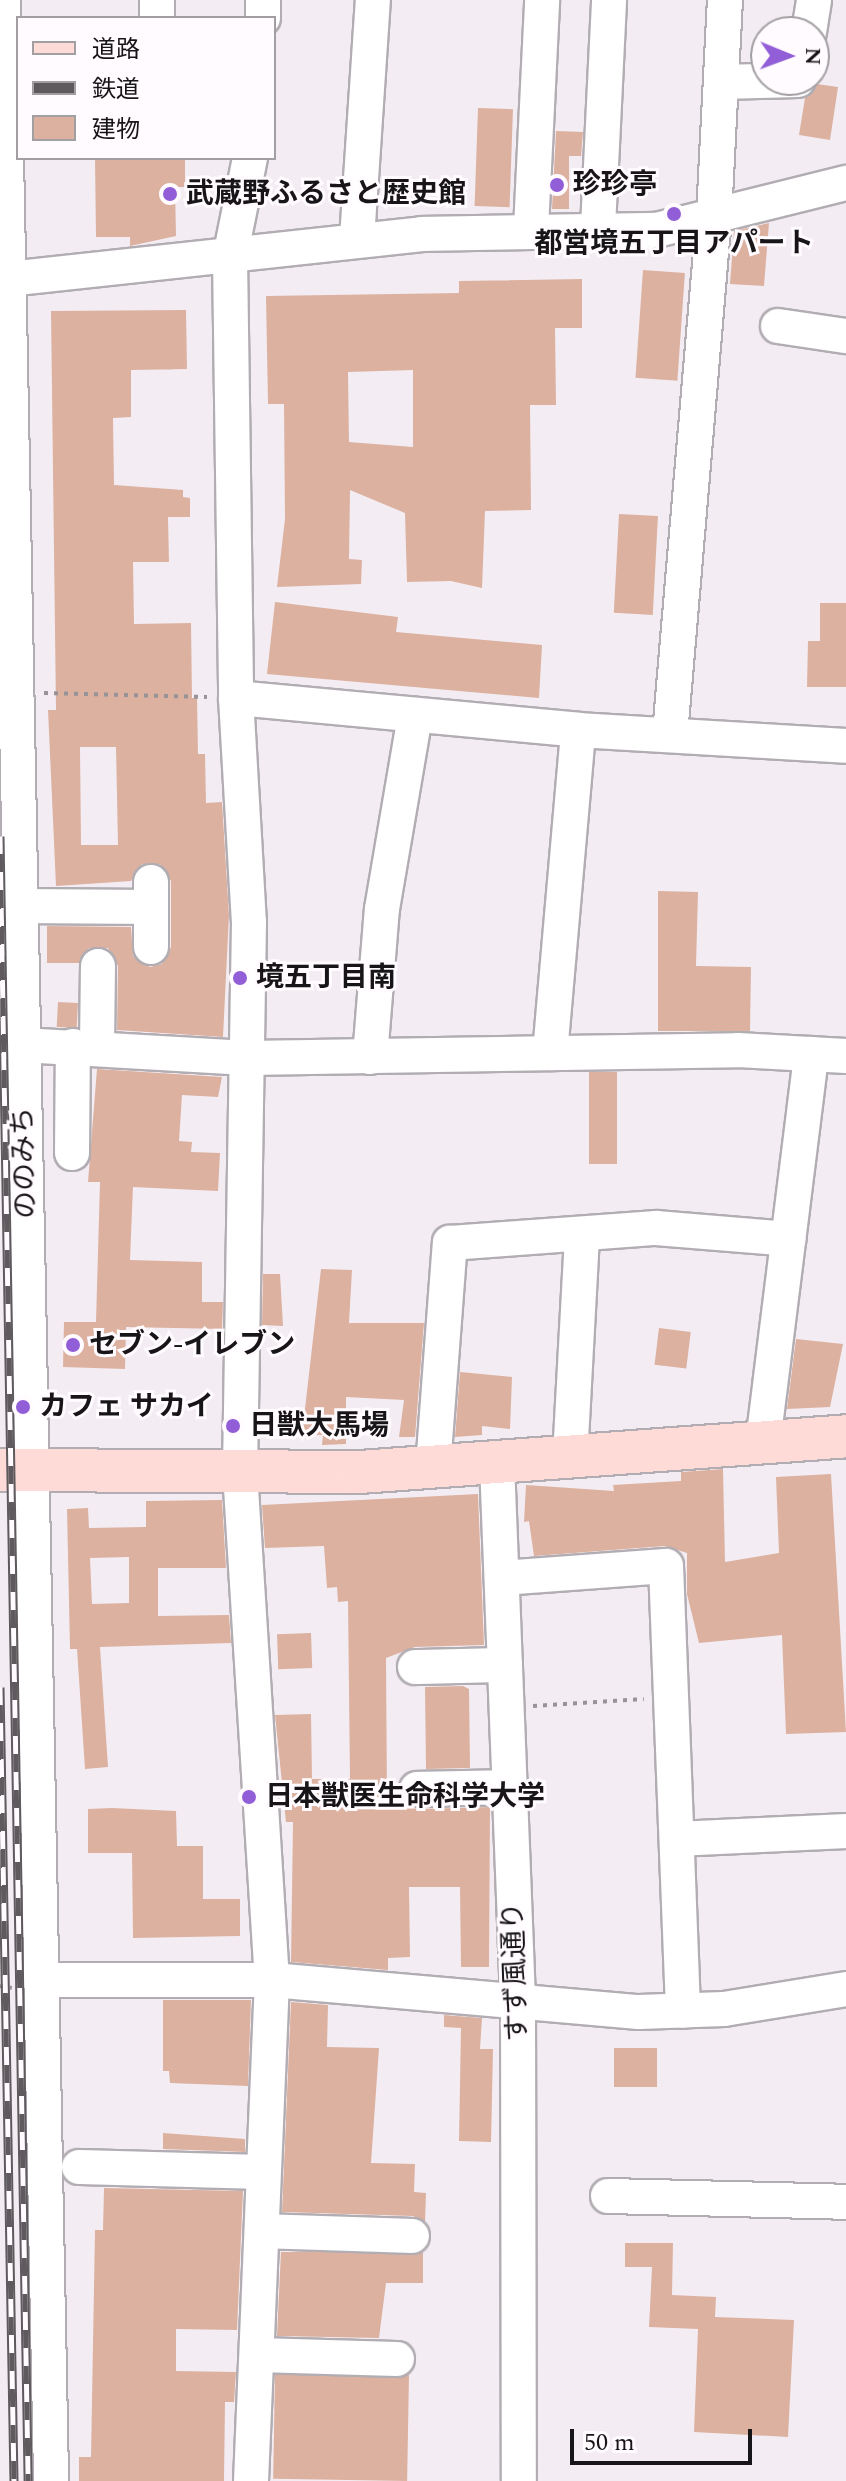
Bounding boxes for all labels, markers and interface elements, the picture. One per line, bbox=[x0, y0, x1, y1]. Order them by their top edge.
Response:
legend bbox=[16, 16, 276, 160]
north arrow bbox=[750, 16, 830, 96]
text: 道路 bbox=[92, 32, 140, 68]
text: N bbox=[796, 47, 829, 66]
text: 鉄道 bbox=[92, 72, 140, 108]
text: 建物 bbox=[92, 112, 140, 148]
place label: 珍珍亭 bbox=[573, 168, 657, 202]
marker: 珍珍亭 bbox=[548, 176, 566, 194]
place label: 武蔵野ふるさと歴史館 bbox=[186, 177, 466, 211]
marker: 武蔵野ふるさと歴史館 bbox=[161, 185, 179, 203]
marker: 都営境五丁目アパート bbox=[665, 205, 683, 223]
place label: 都営境五丁目アパート bbox=[534, 227, 814, 261]
place label: 境五丁目南 bbox=[256, 961, 396, 995]
marker: 境五丁目南 bbox=[231, 969, 249, 987]
street label: ののみち bbox=[6, 1106, 44, 1220]
place label: セブン-イレブン bbox=[89, 1328, 295, 1362]
marker: セブン-イレブン bbox=[64, 1336, 82, 1354]
place label: カフェ サカイ bbox=[39, 1390, 214, 1424]
marker: カフェ サカイ bbox=[14, 1398, 32, 1416]
place label: 日獣大馬場 bbox=[249, 1409, 389, 1443]
marker: 日獣大馬場 bbox=[224, 1417, 242, 1435]
place label: 日本獣医生命科学大学 bbox=[265, 1780, 545, 1814]
marker: 日本獣医生命科学大学 bbox=[240, 1788, 258, 1806]
street label: すず風通り bbox=[497, 1901, 535, 2043]
scale bar bbox=[574, 2413, 756, 2463]
text: 50 m bbox=[584, 2425, 635, 2461]

